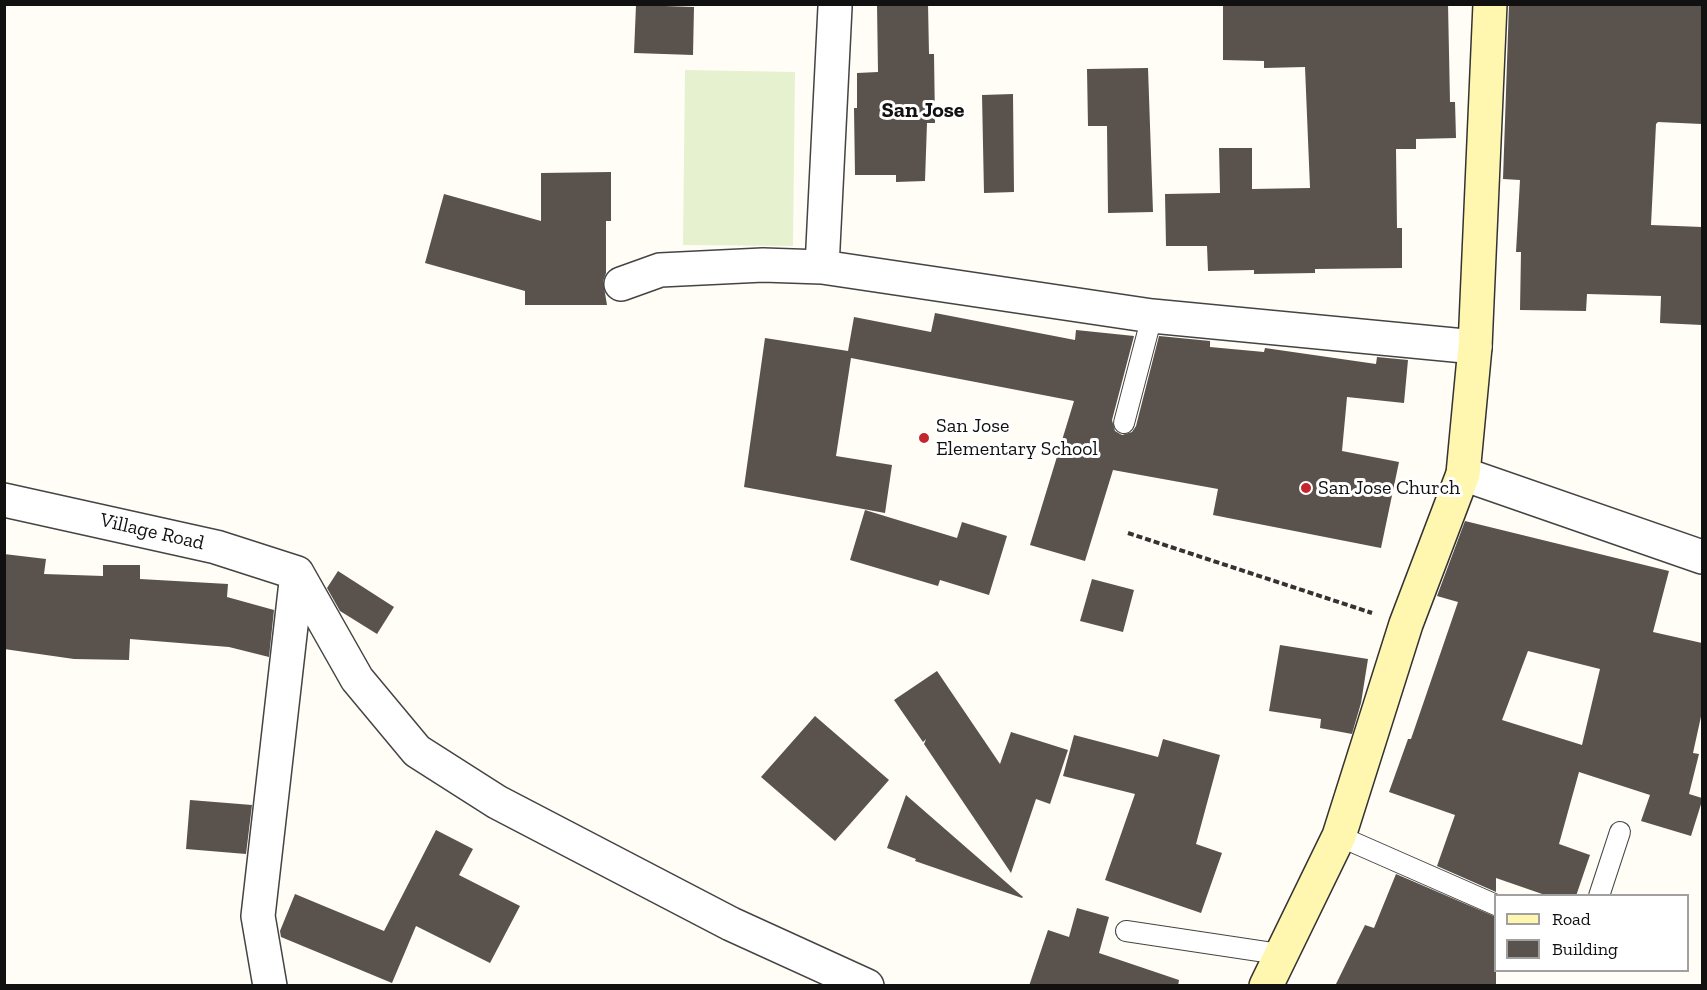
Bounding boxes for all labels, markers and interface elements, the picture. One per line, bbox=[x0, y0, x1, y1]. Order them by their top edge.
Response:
district label: San Jose bbox=[882, 98, 964, 124]
place label: San Jose Elementary School bbox=[936, 414, 1098, 461]
marker: San Jose Elementary School bbox=[917, 431, 931, 445]
place label: San Jose Church bbox=[1318, 476, 1460, 500]
marker: San Jose Church bbox=[1299, 481, 1313, 495]
street label: Village Road bbox=[97, 508, 207, 556]
legend bbox=[1494, 894, 1689, 972]
text: Road bbox=[1552, 908, 1591, 930]
text: Building bbox=[1552, 938, 1618, 960]

